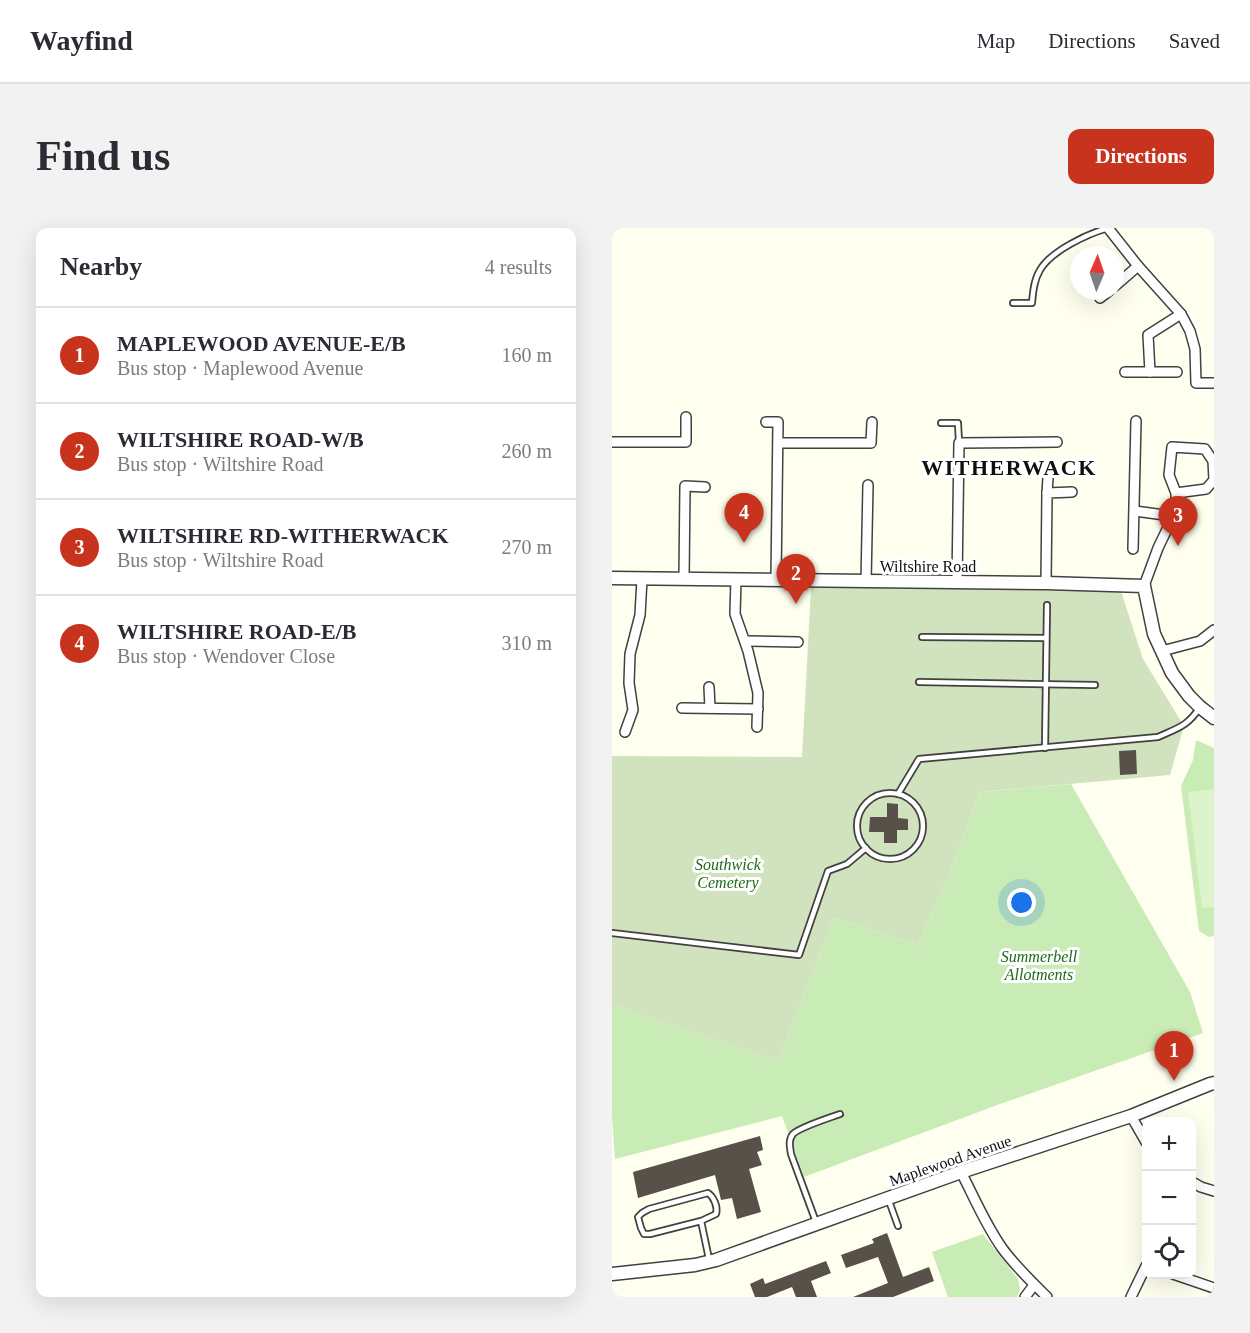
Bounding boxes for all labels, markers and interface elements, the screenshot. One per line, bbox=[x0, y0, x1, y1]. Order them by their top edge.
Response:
text: Wayfind bbox=[30, 25, 133, 56]
text: Map bbox=[977, 29, 1015, 53]
text: Directions bbox=[1048, 29, 1136, 53]
text: Saved bbox=[1169, 29, 1220, 53]
button: Directions bbox=[1068, 129, 1214, 184]
text: Find us bbox=[36, 133, 170, 179]
north arrow bbox=[1070, 246, 1124, 300]
text: Nearby bbox=[60, 252, 142, 281]
text: 4 results bbox=[485, 256, 552, 278]
text: MAPLEWOOD AVENUE-E/B bbox=[117, 331, 406, 356]
text: 1 bbox=[75, 344, 85, 366]
text: 160 m bbox=[501, 344, 552, 366]
text: Bus stop · Maplewood Avenue bbox=[117, 357, 363, 379]
text: WILTSHIRE ROAD-W/B bbox=[117, 427, 364, 452]
text: 2 bbox=[75, 440, 85, 462]
text: 260 m bbox=[501, 440, 552, 462]
text: Bus stop · Wiltshire Road bbox=[117, 453, 324, 475]
district label: WITHERWACK bbox=[921, 455, 1097, 480]
pin: 4 bbox=[724, 494, 764, 543]
pin: 3 bbox=[1158, 496, 1198, 546]
text: WILTSHIRE RD-WITHERWACK bbox=[117, 523, 449, 548]
text: 3 bbox=[75, 536, 85, 558]
text: 270 m bbox=[501, 536, 552, 558]
text: Bus stop · Wiltshire Road bbox=[117, 549, 324, 571]
pin: 2 bbox=[776, 554, 816, 604]
street label: Wiltshire Road bbox=[880, 558, 976, 575]
text: WILTSHIRE ROAD-E/B bbox=[117, 619, 356, 644]
text: 4 bbox=[75, 632, 85, 654]
text: 310 m bbox=[501, 632, 552, 654]
text: Bus stop · Wendover Close bbox=[117, 645, 335, 667]
park label: Southwick Cemetery bbox=[695, 856, 762, 892]
your location bbox=[1007, 888, 1036, 917]
park label: Summerbell Allotments bbox=[1001, 948, 1078, 983]
pin: 1 bbox=[1154, 1032, 1194, 1081]
map controls bbox=[1142, 1117, 1196, 1279]
button: + bbox=[1142, 1117, 1196, 1171]
street label: Maplewood Avenue bbox=[887, 1132, 1014, 1190]
button: − bbox=[1142, 1171, 1196, 1225]
button: locate bbox=[1142, 1225, 1196, 1279]

